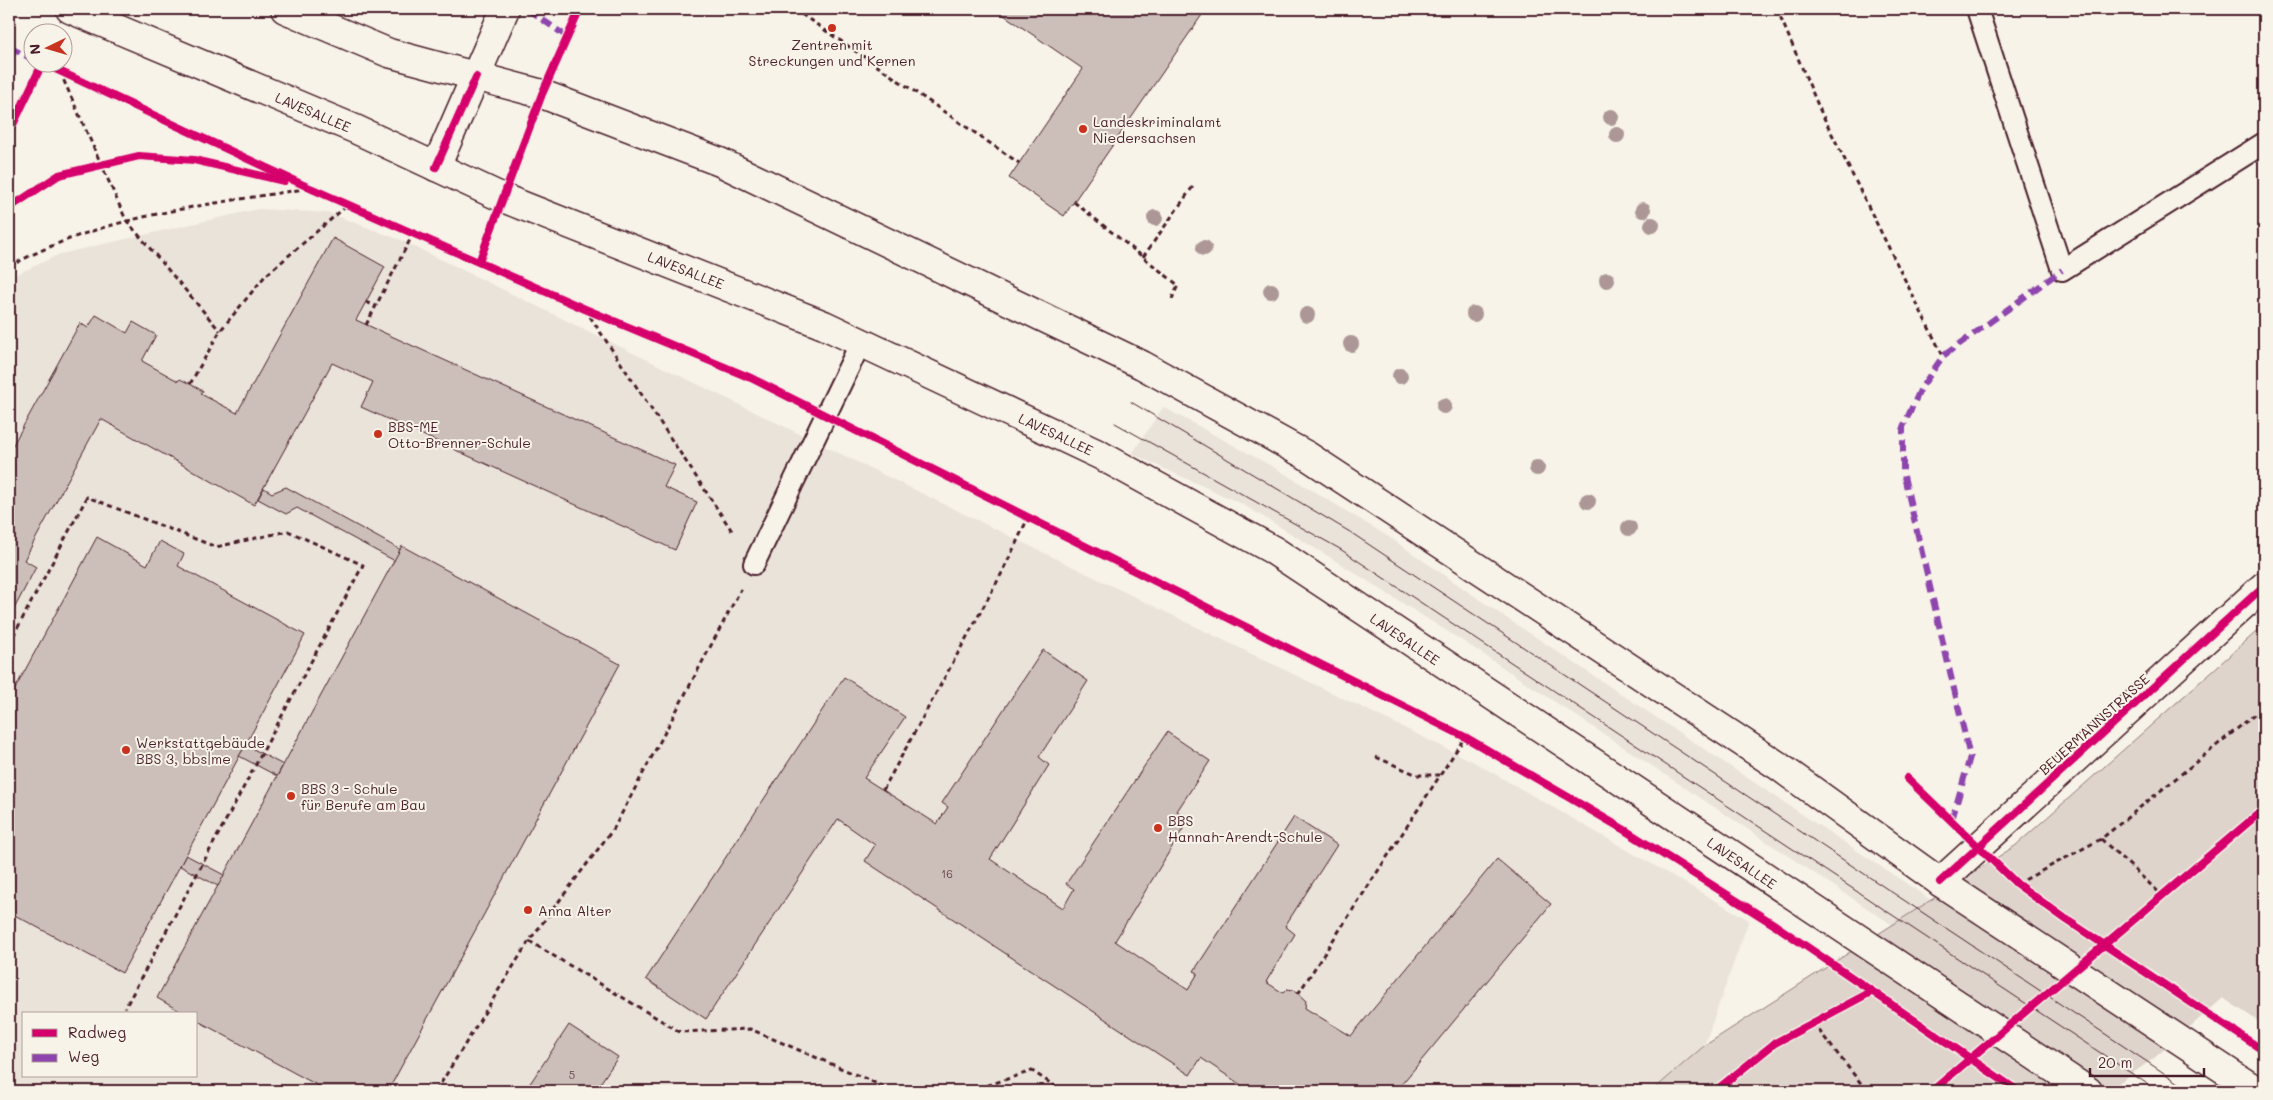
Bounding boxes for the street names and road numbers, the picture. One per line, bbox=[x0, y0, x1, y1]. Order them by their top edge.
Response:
street label: LAVESALLEE bbox=[272, 88, 354, 136]
street label: LAVESALLEE bbox=[645, 247, 727, 293]
street label: LAVESALLEE bbox=[1016, 408, 1096, 460]
street label: LAVESALLEE bbox=[1366, 609, 1444, 669]
street label: BEUERMANNSTRASSE bbox=[2035, 669, 2153, 779]
street label: LAVESALLEE bbox=[1703, 833, 1781, 893]

